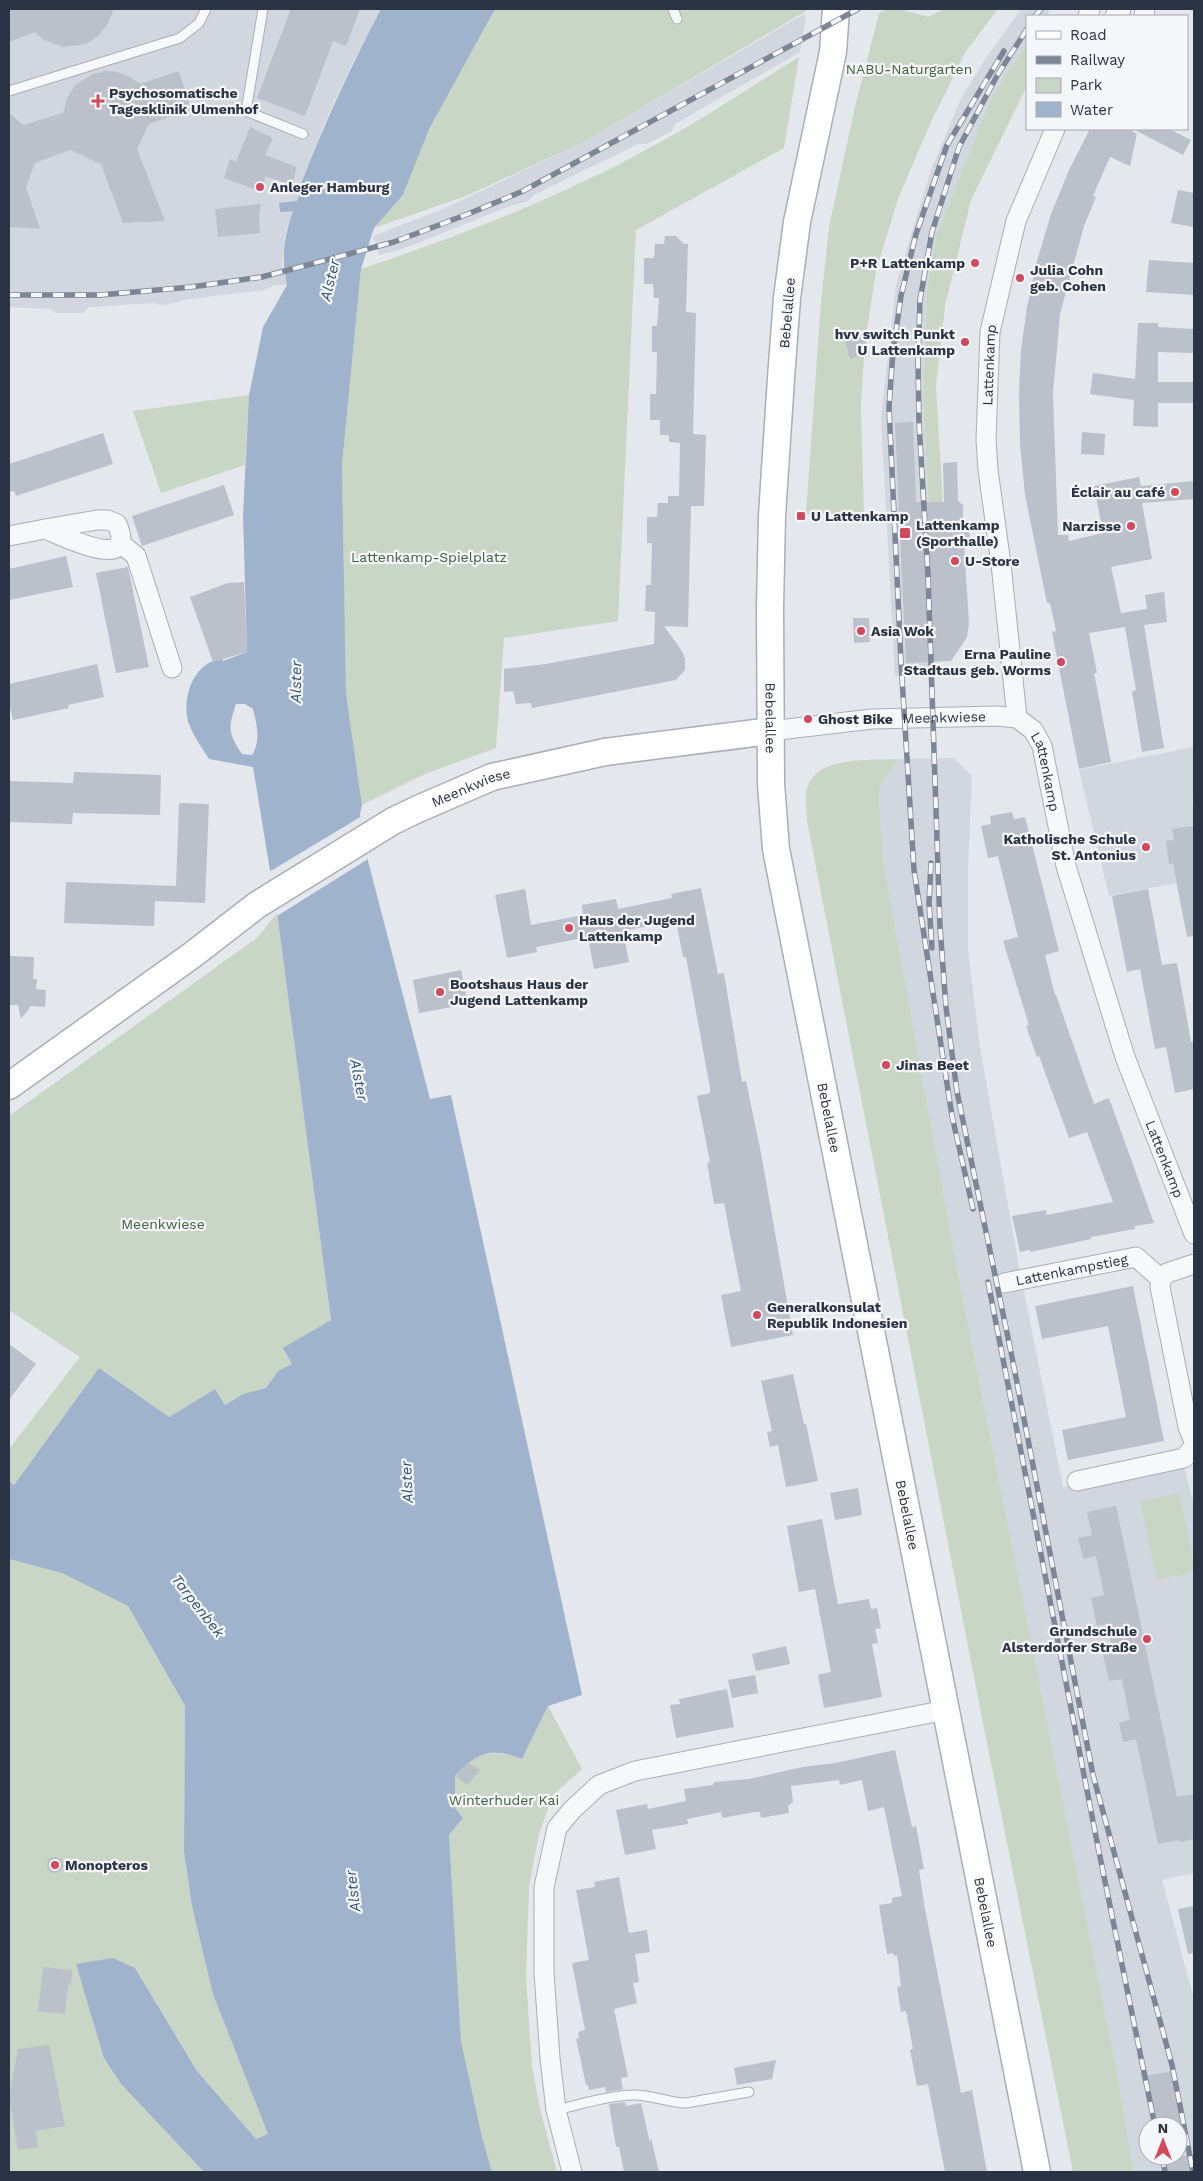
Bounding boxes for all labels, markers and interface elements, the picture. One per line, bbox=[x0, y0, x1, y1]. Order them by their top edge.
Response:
legend bbox=[1026, 15, 1188, 130]
text: Road bbox=[1070, 26, 1107, 44]
text: Railway bbox=[1070, 51, 1125, 69]
park label: NABU-Naturgarten bbox=[846, 61, 972, 77]
text: Park bbox=[1070, 76, 1103, 94]
place label: Psychosomatische Tagesklinik Ulmenhof bbox=[109, 85, 259, 117]
marker: Psychosomatische Tagesklinik Ulmenhof bbox=[91, 94, 105, 108]
text: Water bbox=[1070, 101, 1113, 119]
place label: Anleger Hamburg bbox=[270, 179, 390, 195]
marker: Anleger Hamburg bbox=[254, 181, 266, 193]
place label: P+R Lattenkamp bbox=[850, 255, 965, 271]
water label: Alster bbox=[316, 256, 344, 304]
marker: P+R Lattenkamp bbox=[969, 257, 981, 269]
place label: Julia Cohn geb. Cohen bbox=[1030, 262, 1106, 294]
marker: Julia Cohn geb. Cohen bbox=[1014, 272, 1026, 284]
street label: Bebelallee bbox=[776, 277, 798, 349]
street label: Lattenkamp bbox=[979, 322, 1000, 406]
place label: hvv switch Punkt U Lattenkamp bbox=[835, 326, 955, 358]
marker: hvv switch Punkt U Lattenkamp bbox=[959, 336, 971, 348]
place label: Éclair au café bbox=[1071, 484, 1165, 500]
marker: Éclair au café bbox=[1169, 486, 1181, 498]
place label: U Lattenkamp bbox=[811, 508, 909, 524]
marker: U Lattenkamp bbox=[795, 510, 807, 522]
place label: Lattenkamp (Sporthalle) bbox=[916, 517, 1000, 549]
place label: Narzisse bbox=[1062, 518, 1121, 534]
marker: Narzisse bbox=[1125, 520, 1137, 532]
marker: Lattenkamp (Sporthalle) bbox=[898, 526, 912, 540]
park label: Lattenkamp-Spielplatz bbox=[351, 549, 507, 565]
place label: U-Store bbox=[965, 553, 1020, 569]
marker: U-Store bbox=[949, 555, 961, 567]
place label: Asia Wok bbox=[871, 623, 934, 639]
marker: Asia Wok bbox=[855, 625, 867, 637]
place label: Erna Pauline Stadtaus geb. Worms bbox=[904, 646, 1052, 678]
marker: Erna Pauline Stadtaus geb. Worms bbox=[1055, 656, 1067, 668]
water label: Alster bbox=[287, 660, 305, 704]
street label: Bebelallee bbox=[762, 682, 779, 754]
street label: Meenkwiese bbox=[902, 708, 986, 726]
place label: Ghost Bike bbox=[818, 711, 893, 727]
marker: Ghost Bike bbox=[802, 713, 814, 725]
street label: Lattenkamp bbox=[1028, 729, 1063, 813]
street label: Meenkwiese bbox=[429, 765, 512, 810]
place label: Katholische Schule St. Antonius bbox=[1003, 831, 1137, 863]
marker: Katholische Schule St. Antonius bbox=[1140, 841, 1152, 853]
place label: Haus der Jugend Lattenkamp bbox=[579, 912, 695, 944]
marker: Haus der Jugend Lattenkamp bbox=[563, 922, 575, 934]
place label: Bootshaus Haus der Jugend Lattenkamp bbox=[450, 976, 588, 1008]
marker: Bootshaus Haus der Jugend Lattenkamp bbox=[434, 986, 446, 998]
water label: Alster bbox=[346, 1057, 372, 1104]
place label: Jinas Beet bbox=[896, 1057, 969, 1073]
marker: Jinas Beet bbox=[880, 1059, 892, 1071]
street label: Bebelallee bbox=[814, 1081, 844, 1154]
street label: Lattenkamp bbox=[1143, 1118, 1187, 1200]
park label: Meenkwiese bbox=[121, 1216, 205, 1232]
street label: Lattenkampstieg bbox=[1014, 1251, 1130, 1289]
place label: Generalkonsulat Republik Indonesien bbox=[767, 1299, 907, 1331]
marker: Generalkonsulat Republik Indonesien bbox=[751, 1309, 763, 1321]
water label: Alster bbox=[397, 1459, 417, 1505]
street label: Bebelallee bbox=[893, 1478, 922, 1551]
water label: Tarpenbek bbox=[168, 1571, 229, 1642]
place label: Grundschule Alsterdorfer Straße bbox=[1002, 1623, 1137, 1655]
marker: Grundschule Alsterdorfer Straße bbox=[1141, 1633, 1153, 1645]
park label: Winterhuder Kai bbox=[449, 1792, 559, 1808]
place label: Monopteros bbox=[65, 1857, 148, 1873]
marker: Monopteros bbox=[49, 1859, 61, 1871]
water label: Alster bbox=[341, 1868, 365, 1914]
street label: Bebelallee bbox=[971, 1876, 1000, 1949]
north arrow bbox=[1138, 2116, 1188, 2166]
text: N bbox=[1158, 2120, 1168, 2136]

